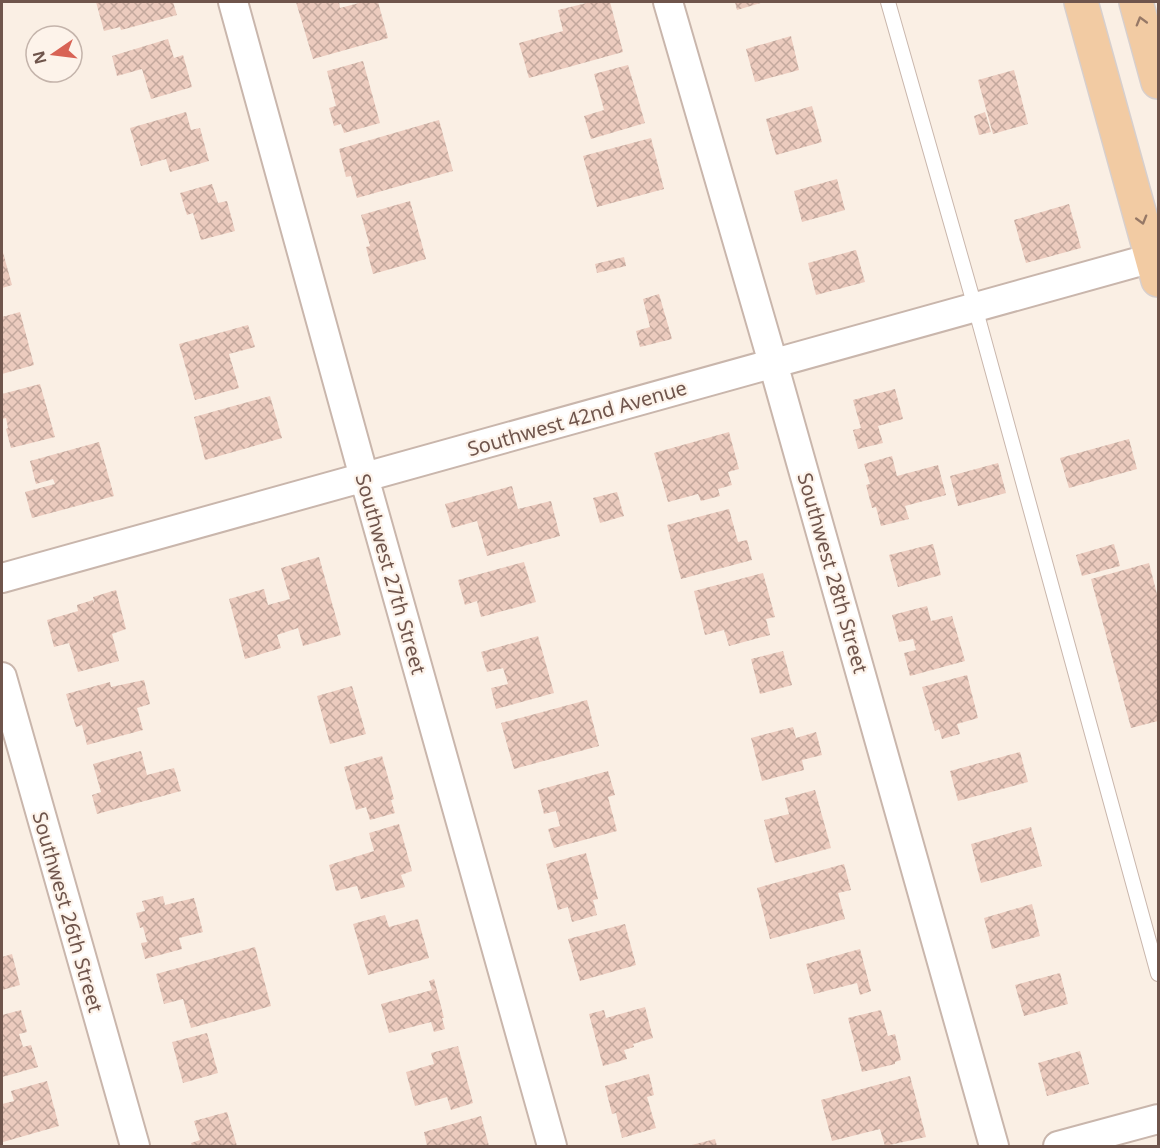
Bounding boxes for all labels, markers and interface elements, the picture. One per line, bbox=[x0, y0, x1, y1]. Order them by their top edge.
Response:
one-way arrow bbox=[1136, 16, 1148, 27]
north arrow bbox=[24, 24, 84, 84]
text: N bbox=[27, 49, 52, 67]
one-way arrow bbox=[1134, 215, 1147, 225]
street label: Southwest 42nd Avenue bbox=[464, 374, 690, 462]
street label: Southwest 28th Street bbox=[791, 470, 875, 676]
street label: Southwest 27th Street bbox=[349, 471, 433, 677]
street label: Southwest 26th Street bbox=[26, 809, 110, 1015]

